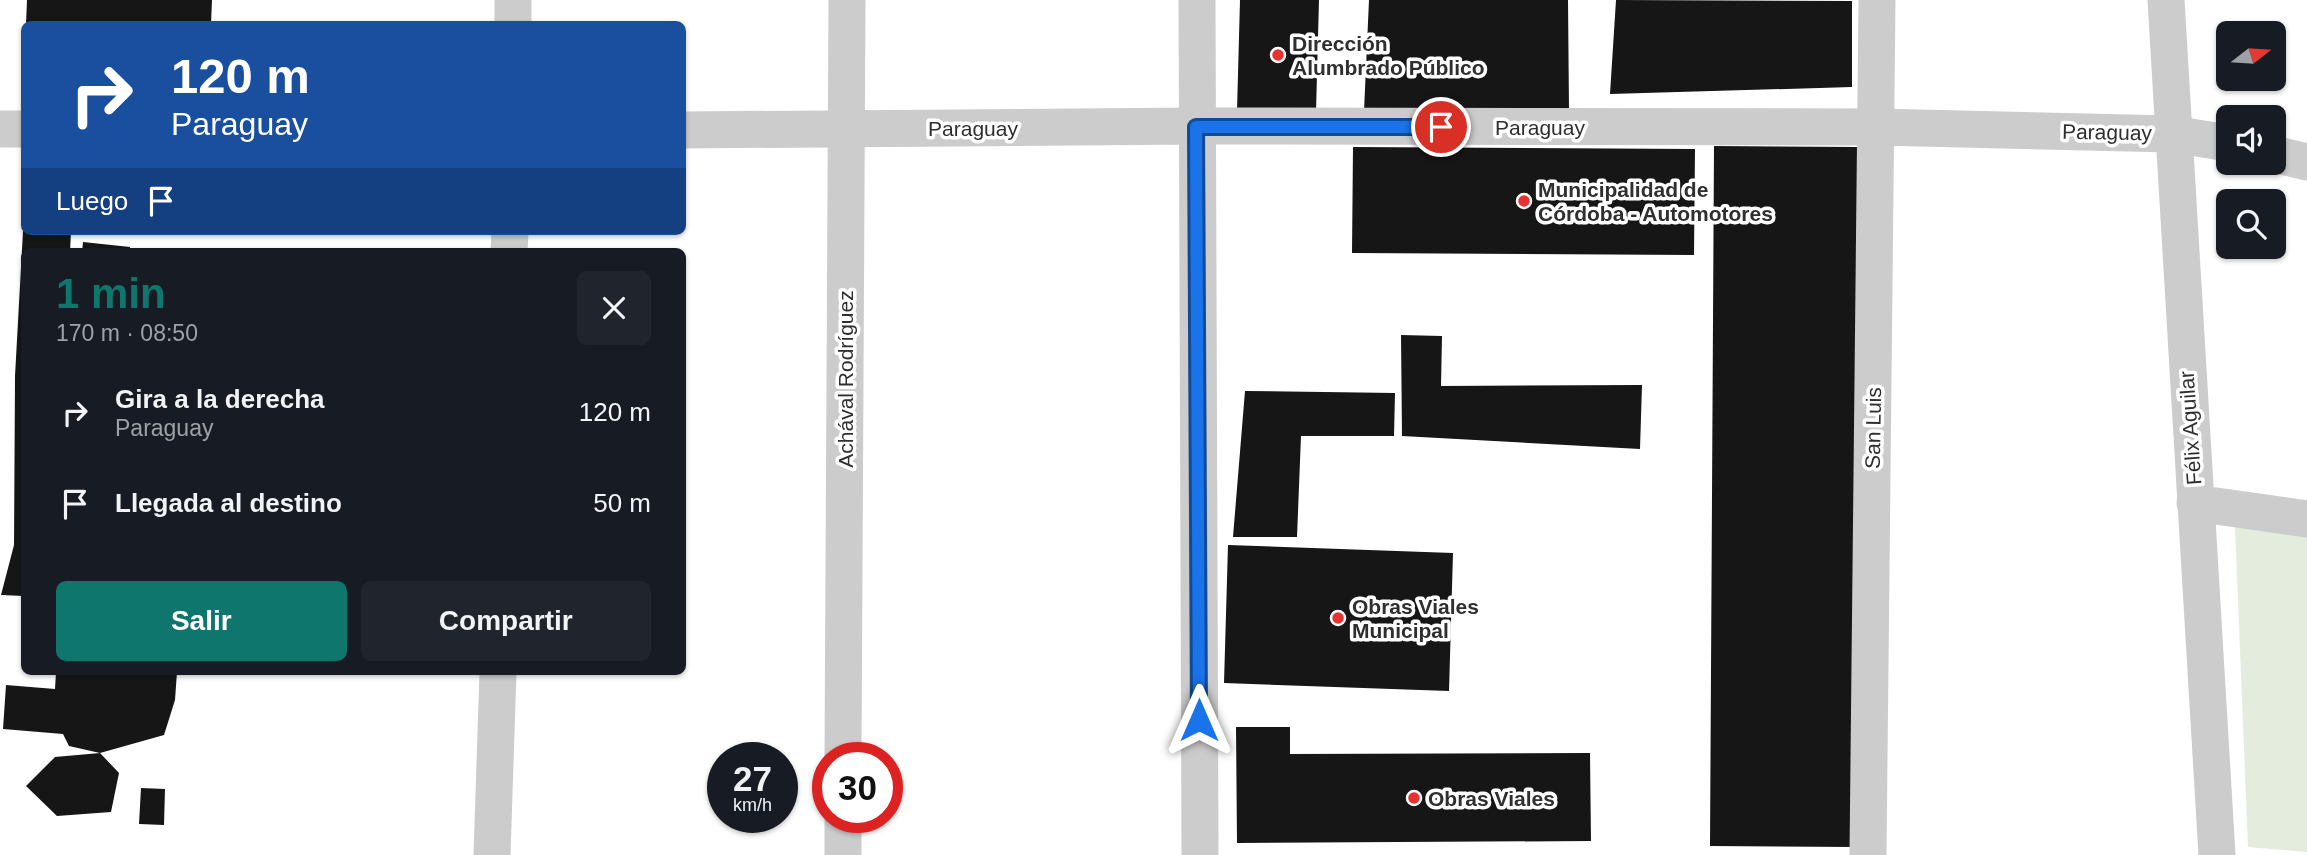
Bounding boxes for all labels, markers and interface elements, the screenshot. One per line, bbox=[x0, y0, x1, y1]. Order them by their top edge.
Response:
north arrow bbox=[2216, 21, 2286, 91]
map controls bbox=[2216, 21, 2286, 259]
place label: Dirección Alumbrado Público bbox=[1292, 32, 1485, 79]
marker: Dirección Alumbrado Público bbox=[1270, 47, 1286, 63]
icon: right bbox=[56, 49, 147, 140]
text: 120 m bbox=[171, 49, 310, 103]
pin bbox=[1411, 97, 1471, 157]
button: sound bbox=[2216, 105, 2286, 175]
text: Paraguay bbox=[171, 106, 308, 142]
icon: arrive bbox=[1422, 108, 1460, 146]
street label: Paraguay bbox=[1495, 116, 1585, 139]
street label: Paraguay bbox=[928, 117, 1018, 140]
street label: Paraguay bbox=[2062, 120, 2153, 144]
place label: Municipalidad de Córdoba - Automotores bbox=[1538, 178, 1773, 225]
icon: arrive bbox=[142, 182, 180, 220]
text: Luego bbox=[56, 186, 128, 216]
button: search bbox=[2216, 189, 2286, 259]
marker: Municipalidad de Córdoba - Automotores bbox=[1516, 193, 1532, 209]
text: 1 min bbox=[56, 270, 166, 317]
button: close bbox=[577, 271, 651, 345]
street label: Achával Rodríguez bbox=[834, 290, 857, 468]
text: 170 m · 08:50 bbox=[56, 320, 198, 346]
street label: Félix Aguilar bbox=[2175, 370, 2205, 486]
text: Gira a la derecha bbox=[115, 384, 325, 414]
street label: San Luis bbox=[1861, 387, 1885, 469]
icon: right bbox=[56, 394, 94, 432]
text: 120 m bbox=[579, 397, 651, 427]
text: Paraguay bbox=[115, 415, 213, 441]
icon: arrive bbox=[56, 485, 94, 523]
text: Llegada al destino bbox=[115, 488, 342, 518]
text: 50 m bbox=[593, 488, 651, 518]
button: Salir bbox=[56, 581, 347, 661]
button: Compartir bbox=[361, 581, 651, 661]
place label: Obras Viales Municipal bbox=[1352, 595, 1479, 642]
marker: Obras Viales Municipal bbox=[1330, 610, 1346, 626]
position arrow bbox=[1162, 683, 1236, 757]
speed limit sign: 30 bbox=[812, 742, 903, 833]
text: 27 bbox=[733, 759, 772, 798]
place label: Obras Viales bbox=[1428, 787, 1555, 810]
marker: Obras Viales bbox=[1406, 790, 1422, 806]
text: km/h bbox=[733, 795, 772, 815]

